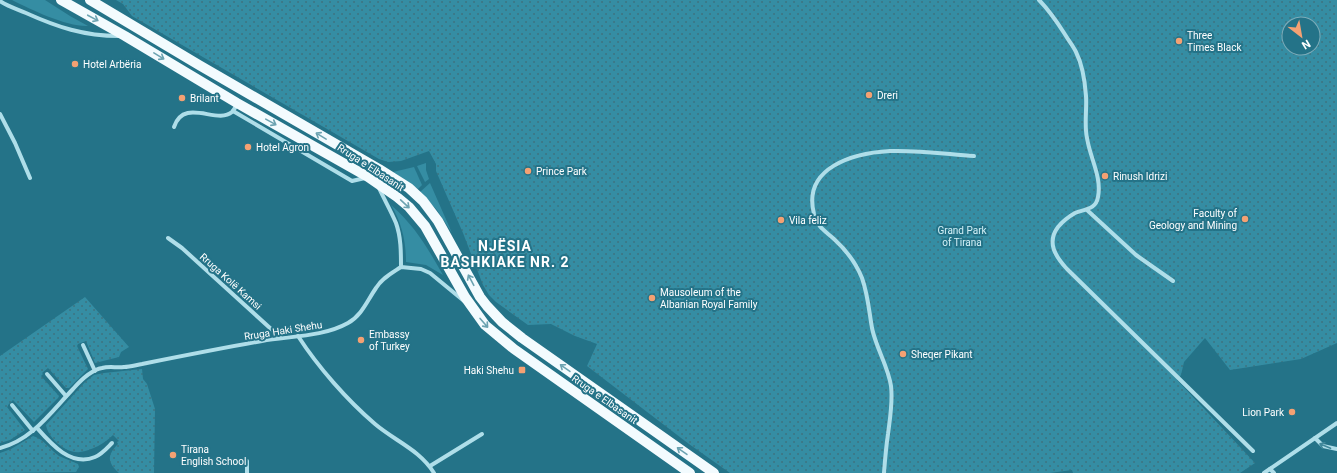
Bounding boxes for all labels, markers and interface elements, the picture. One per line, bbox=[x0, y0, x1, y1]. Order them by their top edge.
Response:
one-way arrow bbox=[86, 15, 98, 23]
north arrow bbox=[1281, 16, 1321, 56]
place label: Three Times Black bbox=[1187, 30, 1242, 53]
marker: Three Times Black bbox=[1174, 36, 1184, 46]
text: N bbox=[1299, 37, 1313, 52]
one-way arrow bbox=[153, 52, 165, 60]
marker: Hotel Arbëria bbox=[70, 59, 80, 69]
place label: Hotel Arbëria bbox=[83, 59, 141, 70]
marker: Dreri bbox=[864, 90, 874, 100]
place label: Dreri bbox=[877, 90, 898, 101]
marker: Brilant bbox=[177, 93, 187, 103]
place label: Brilant bbox=[190, 93, 219, 104]
one-way arrow bbox=[264, 118, 276, 126]
one-way arrow bbox=[315, 131, 327, 139]
marker: Hotel Agron bbox=[243, 142, 253, 152]
place label: Hotel Agron bbox=[256, 142, 309, 153]
street label: Rruga e Elbasanit bbox=[335, 142, 406, 193]
marker: Prince Park bbox=[523, 166, 533, 176]
place label: Prince Park bbox=[536, 166, 588, 177]
marker: Rinush Idrizi bbox=[1100, 171, 1110, 181]
place label: Rinush Idrizi bbox=[1113, 171, 1167, 182]
one-way arrow bbox=[400, 199, 410, 209]
place label: Faculty of Geology and Mining bbox=[1149, 208, 1238, 231]
marker: Faculty of Geology and Mining bbox=[1240, 214, 1250, 224]
marker: Vila feliz bbox=[776, 215, 786, 225]
place label: Vila feliz bbox=[789, 215, 827, 226]
park label: Grand Park of Tirana bbox=[937, 225, 988, 248]
district label: NJËSIA BASHKIAKE NR. 2 bbox=[440, 238, 570, 270]
street label: Rruga Kolë Kamsi bbox=[198, 251, 264, 312]
one-way arrow bbox=[467, 274, 475, 286]
place label: Mausoleum of the Albanian Royal Family bbox=[660, 287, 758, 310]
marker: Mausoleum of the Albanian Royal Family bbox=[647, 293, 657, 303]
one-way arrow bbox=[480, 318, 489, 329]
street label: Rruga Haki Shehu bbox=[243, 319, 323, 342]
place label: Embassy of Turkey bbox=[369, 329, 410, 352]
marker: Embassy of Turkey bbox=[356, 335, 366, 345]
marker: Sheqer Pikant bbox=[898, 349, 908, 359]
place label: Sheqer Pikant bbox=[911, 349, 973, 360]
one-way arrow bbox=[559, 364, 570, 372]
place label: Haki Shehu bbox=[464, 365, 514, 376]
marker: Haki Shehu bbox=[517, 365, 527, 375]
street label: Rruga e Elbasanit bbox=[570, 373, 640, 426]
place label: Lion Park bbox=[1242, 407, 1285, 418]
marker: Lion Park bbox=[1287, 407, 1297, 417]
one-way arrow bbox=[1319, 441, 1331, 449]
place label: Tirana English School bbox=[181, 444, 246, 467]
one-way arrow bbox=[677, 446, 688, 455]
marker: Tirana English School bbox=[168, 450, 178, 460]

